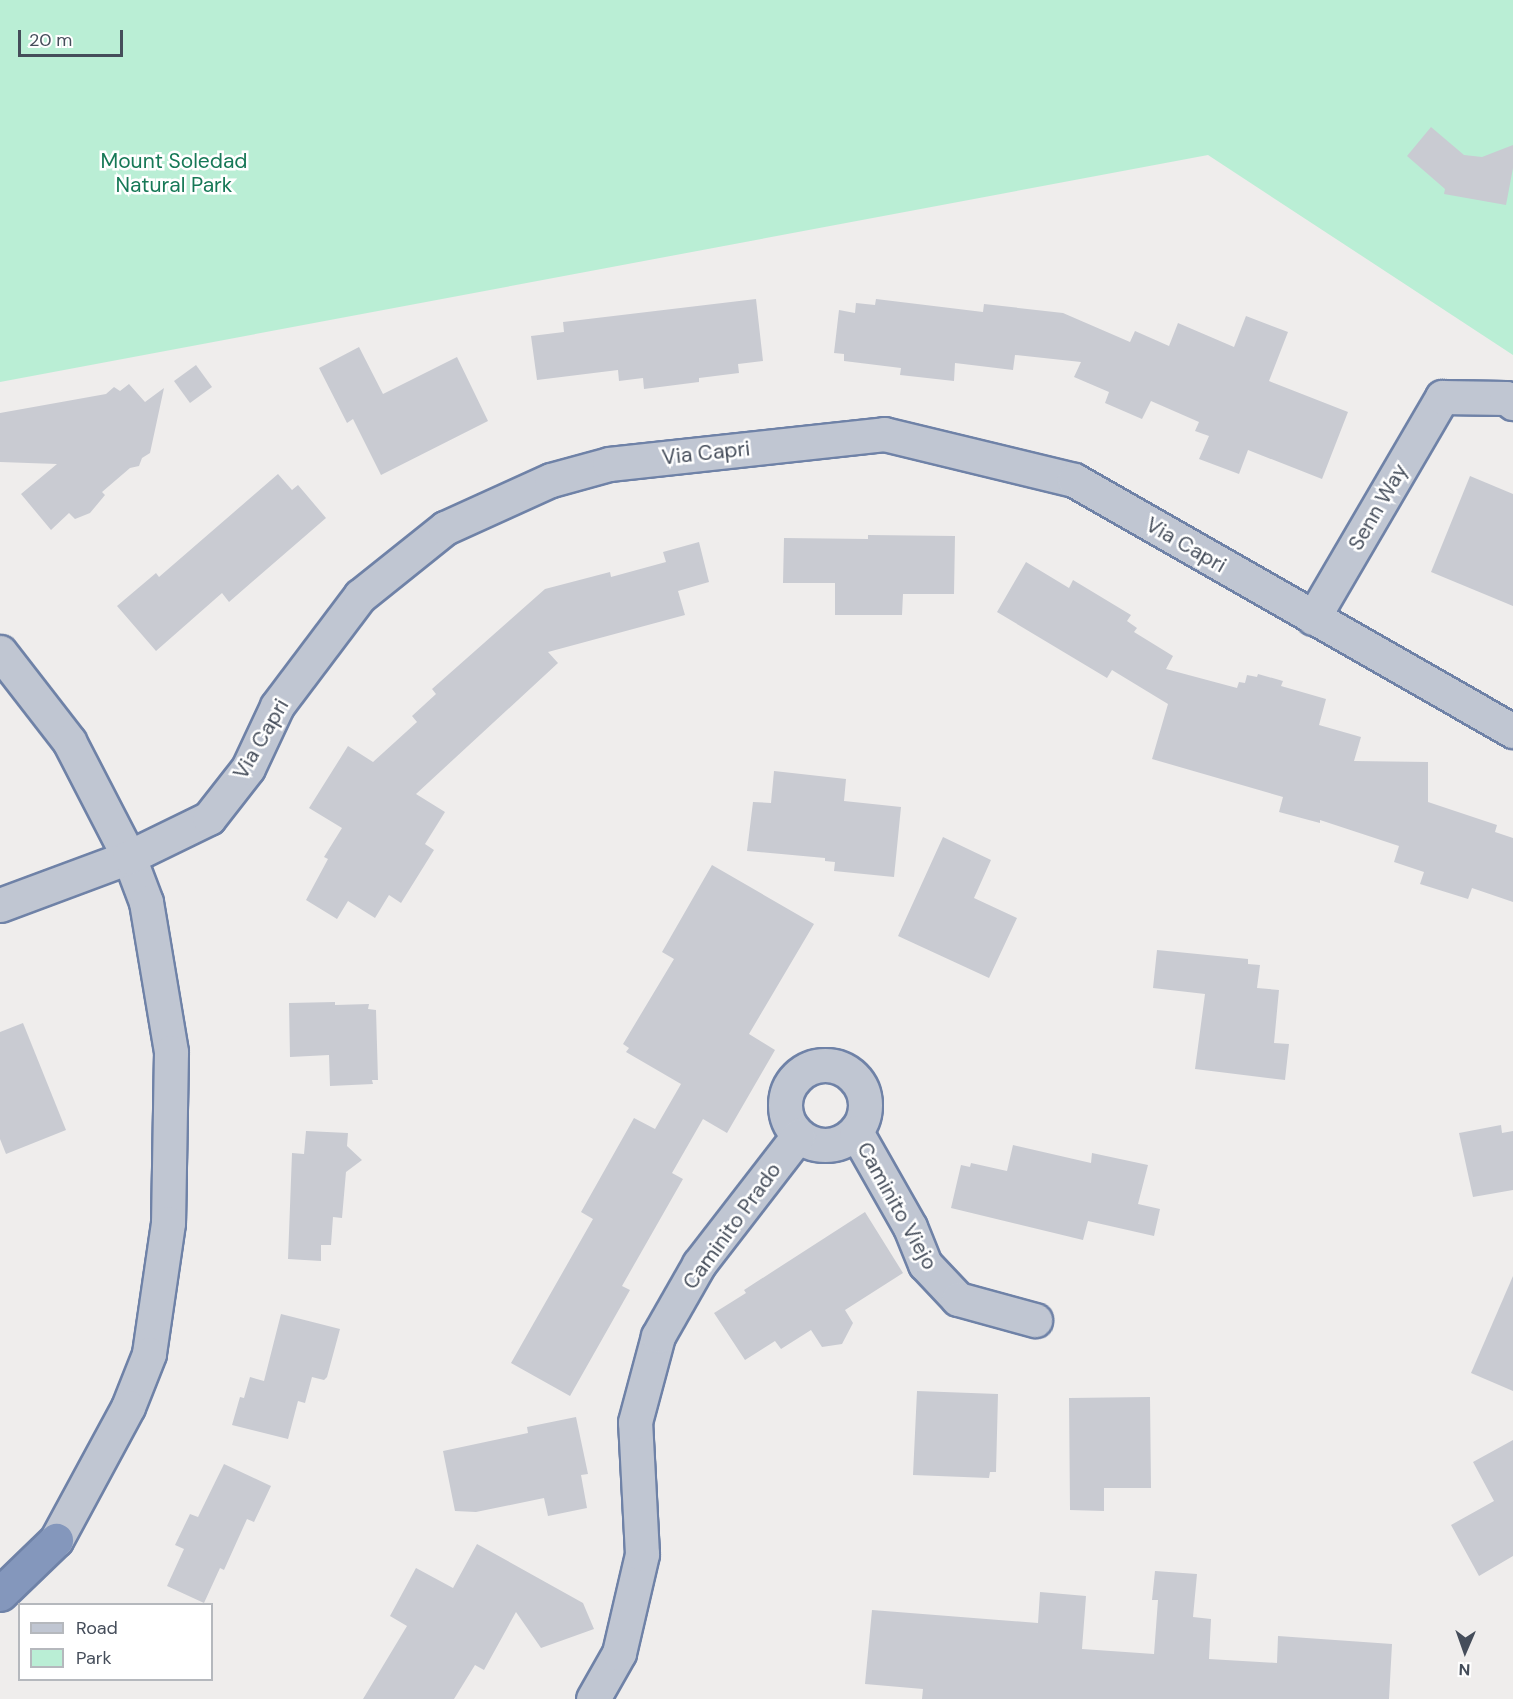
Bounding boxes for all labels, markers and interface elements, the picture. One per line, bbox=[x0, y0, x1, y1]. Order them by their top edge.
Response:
scale bar bbox=[21, 18, 126, 56]
text: 20 m bbox=[29, 28, 72, 52]
park label: Mount Soledad Natural Park bbox=[100, 148, 248, 198]
street label: Via Capri bbox=[661, 436, 751, 470]
street label: Senn Way bbox=[1343, 459, 1413, 555]
street label: Via Capri bbox=[1141, 512, 1231, 578]
street label: Via Capri bbox=[228, 694, 294, 784]
street label: Caminito Viejo bbox=[852, 1138, 942, 1274]
street label: Caminito Prado bbox=[678, 1158, 786, 1294]
legend bbox=[18, 1603, 213, 1681]
text: Road bbox=[76, 1616, 118, 1640]
north arrow bbox=[1435, 1621, 1495, 1681]
text: Park bbox=[76, 1646, 112, 1670]
text: N bbox=[1458, 1659, 1471, 1680]

